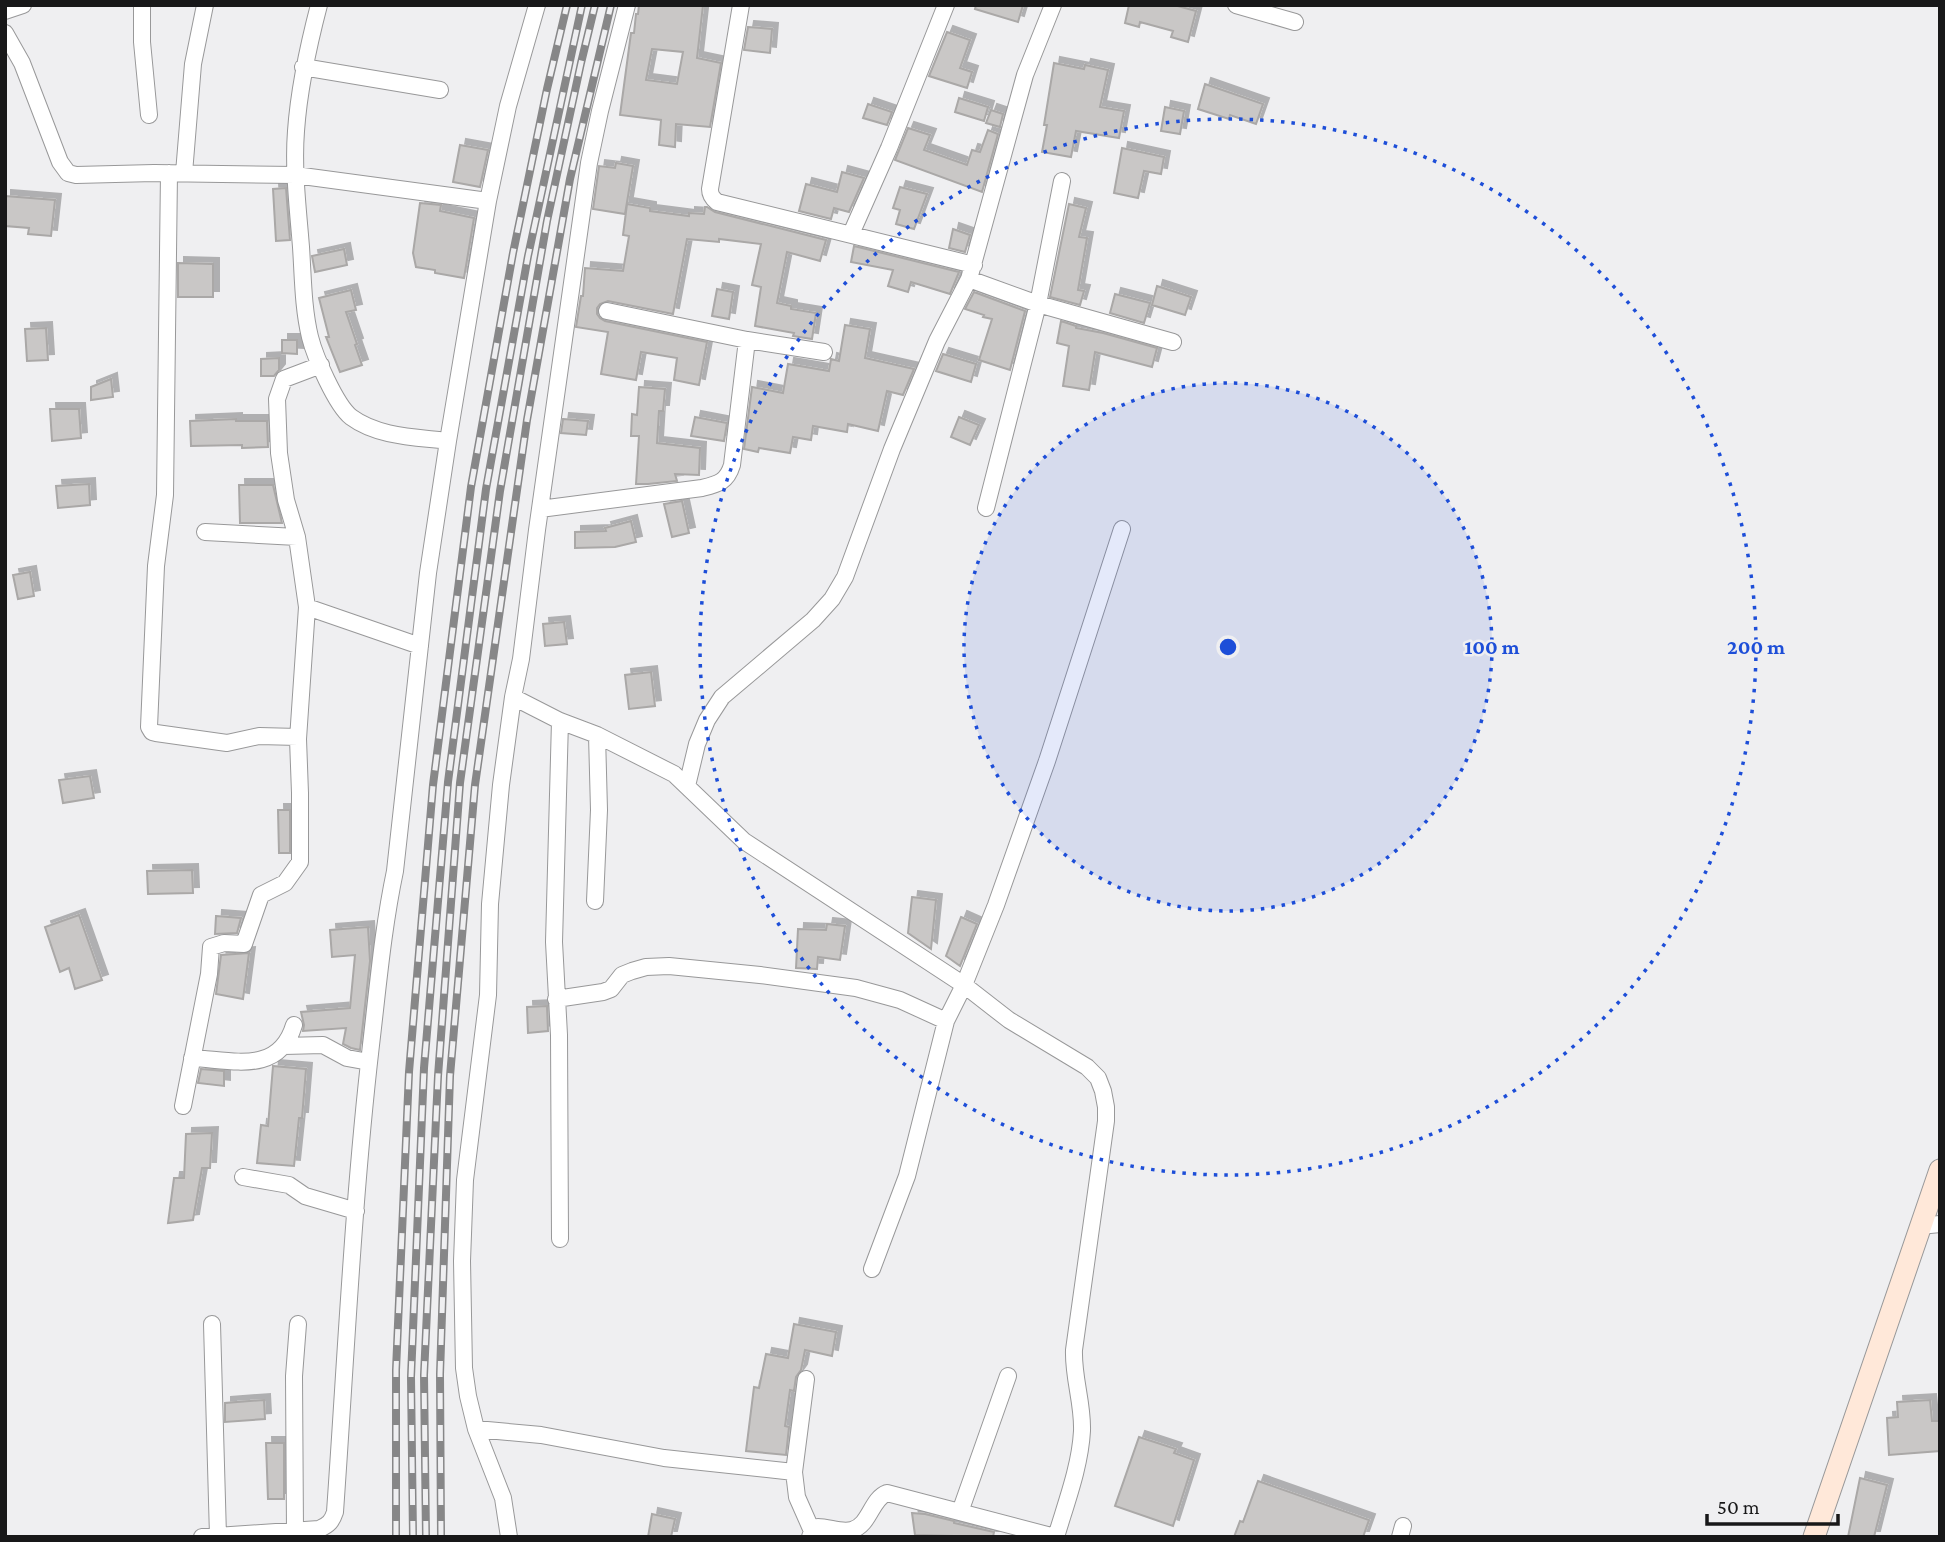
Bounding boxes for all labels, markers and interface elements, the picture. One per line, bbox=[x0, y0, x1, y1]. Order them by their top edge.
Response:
centre of rings bbox=[1216, 635, 1240, 659]
text: 100 m bbox=[1464, 635, 1520, 659]
text: 200 m bbox=[1727, 635, 1785, 659]
scale bar bbox=[1707, 1482, 1838, 1526]
text: 50 m bbox=[1717, 1495, 1760, 1519]

